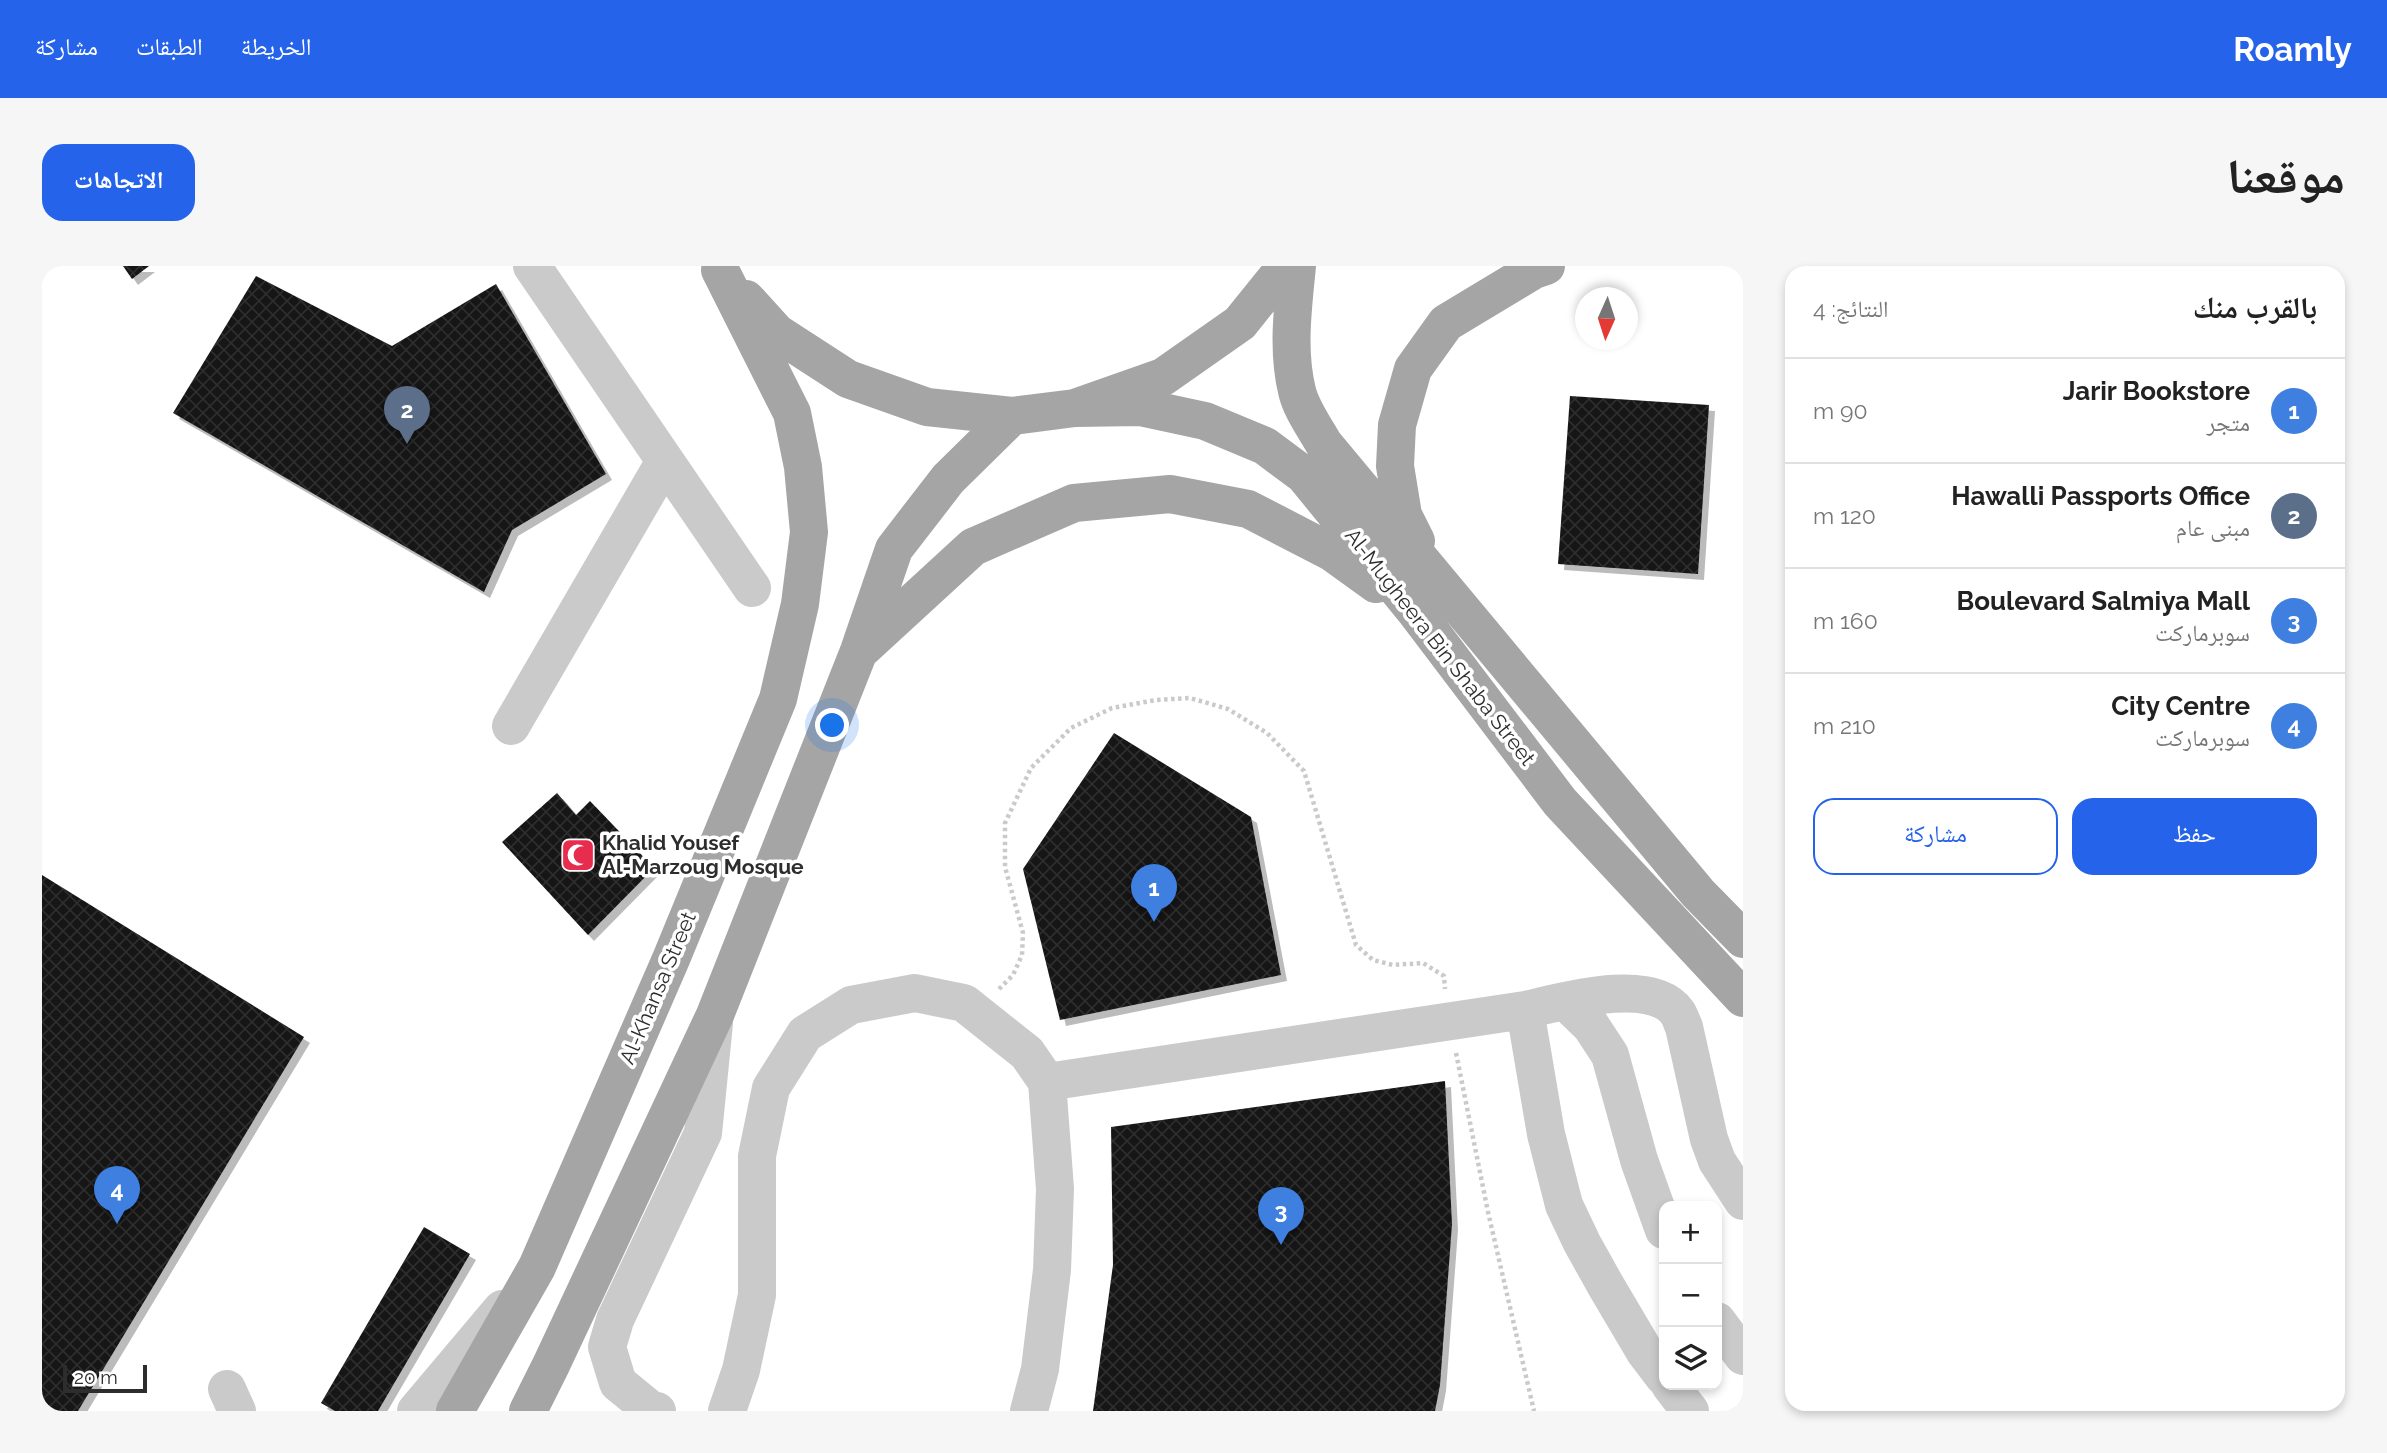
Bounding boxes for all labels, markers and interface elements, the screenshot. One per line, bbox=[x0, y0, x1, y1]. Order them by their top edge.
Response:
text: Roamly bbox=[2233, 30, 2352, 69]
text: مشاركة bbox=[35, 32, 98, 61]
text: الطبقات bbox=[136, 32, 203, 61]
text: الخريطة bbox=[241, 32, 311, 61]
button: الاتجاهات bbox=[42, 144, 195, 221]
text: موقعنا bbox=[2227, 147, 2345, 204]
north arrow bbox=[1575, 287, 1638, 350]
text: بالقرب منك bbox=[2193, 290, 2317, 325]
text: النتائج: 4 bbox=[1813, 295, 1889, 322]
text: Jarir Bookstore bbox=[2063, 376, 2250, 406]
pin: 2 bbox=[384, 386, 430, 444]
text: 90 m bbox=[1813, 397, 1868, 424]
text: 1 bbox=[2288, 397, 2300, 424]
text: متجر bbox=[2207, 409, 2250, 436]
text: Hawalli Passports Office bbox=[1951, 481, 2250, 511]
text: 120 m bbox=[1813, 502, 1876, 529]
text: 2 bbox=[2288, 502, 2301, 529]
text: مبنى عام bbox=[2176, 514, 2250, 541]
street label: Al-Mugheera Bin Shaba Street bbox=[1340, 523, 1541, 770]
text: Boulevard Salmiya Mall bbox=[1957, 586, 2250, 616]
text: 160 m bbox=[1813, 607, 1878, 634]
text: 3 bbox=[2288, 607, 2300, 634]
text: سوبرماركت bbox=[2155, 619, 2250, 646]
text: City Centre bbox=[2111, 691, 2250, 721]
your location bbox=[815, 708, 849, 742]
text: 210 m bbox=[1813, 712, 1876, 739]
text: 4 bbox=[2287, 712, 2301, 739]
text: سوبرماركت bbox=[2155, 724, 2250, 751]
button: مشاركة bbox=[1813, 798, 2058, 875]
button: حفظ bbox=[2072, 798, 2317, 875]
place label: Khalid Yousef Al-Marzoug Mosque bbox=[602, 830, 804, 879]
mosque icon: Khalid Yousef Al-Marzoug Mosque bbox=[559, 836, 597, 874]
pin: 1 bbox=[1131, 864, 1177, 922]
street label: Al-Khansa Street bbox=[614, 908, 701, 1068]
pin: 4 bbox=[94, 1166, 140, 1224]
pin: 3 bbox=[1258, 1187, 1304, 1245]
map controls bbox=[1659, 1201, 1722, 1390]
button: + bbox=[1659, 1201, 1722, 1264]
button: − bbox=[1659, 1264, 1722, 1327]
button: layers bbox=[1659, 1327, 1722, 1390]
scale bar bbox=[63, 1362, 147, 1394]
text: 20 m bbox=[74, 1366, 118, 1388]

